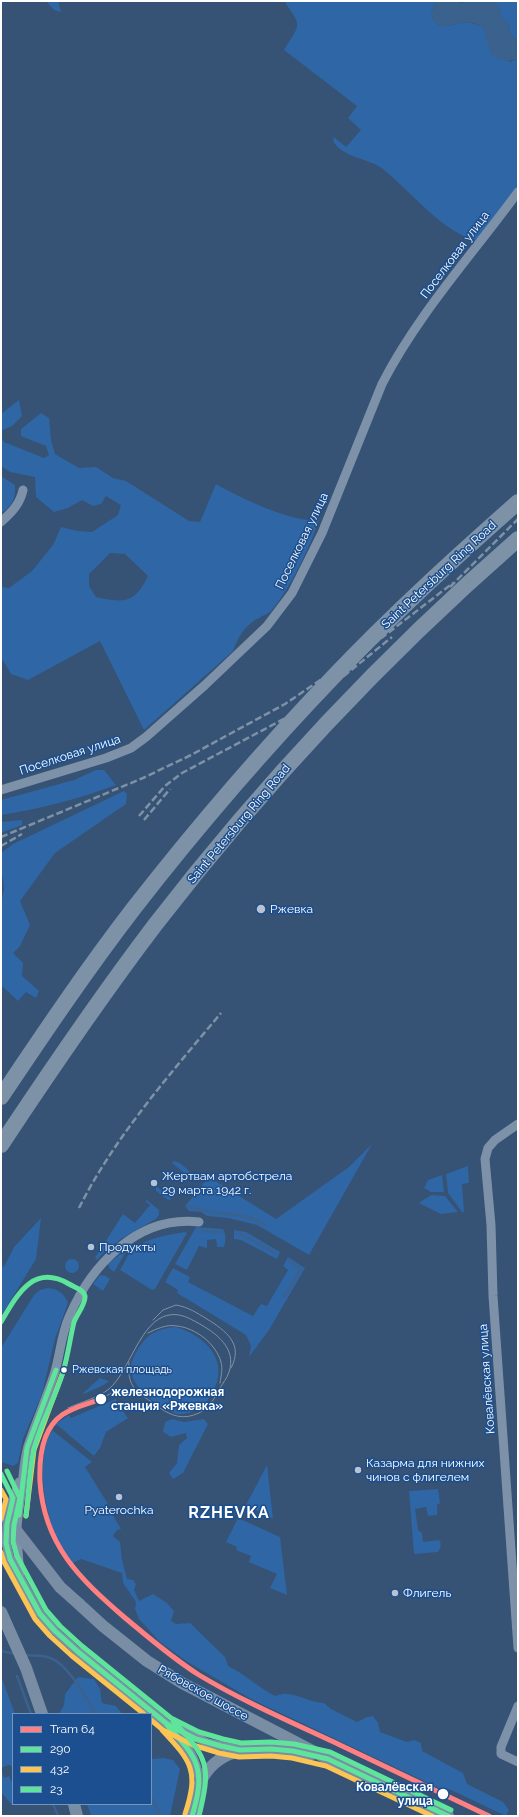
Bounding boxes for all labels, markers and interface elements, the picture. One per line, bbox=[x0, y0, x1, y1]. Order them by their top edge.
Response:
street label: Поселковая улица bbox=[418, 209, 492, 301]
street label: Поселковая улица bbox=[272, 491, 332, 591]
street label: Saint Petersburg Ring Road bbox=[379, 518, 499, 632]
street label: Поселковая улица bbox=[18, 732, 122, 778]
street label: Saint Petersburg Ring Road bbox=[185, 761, 293, 887]
place label: Ржевка bbox=[270, 902, 313, 916]
marker: Ржевка bbox=[255, 903, 267, 915]
place label: Жертвам артобстрела 29 марта 1942 г. bbox=[162, 1169, 292, 1197]
marker: Жертвам артобстрела 29 марта 1942 г. bbox=[149, 1178, 159, 1188]
place label: Продукты bbox=[99, 1240, 156, 1254]
marker: Продукты bbox=[86, 1242, 96, 1252]
street label: Ковалёвская улица bbox=[476, 1324, 498, 1434]
place label: Ржевская площадь bbox=[72, 1363, 172, 1377]
marker: Ржевская площадь bbox=[59, 1365, 69, 1375]
place label: железнодорожная станция «Ржевка» bbox=[111, 1385, 224, 1413]
marker: железнодорожная станция «Ржевка» bbox=[94, 1392, 108, 1406]
place label: Казарма для нижних чинов с флигелем bbox=[366, 1456, 484, 1484]
marker: Казарма для нижних чинов с флигелем bbox=[353, 1465, 363, 1475]
marker: Pyaterochka bbox=[114, 1492, 124, 1502]
place label: Pyaterochka bbox=[85, 1503, 153, 1517]
district label: RZHEVKA bbox=[188, 1503, 270, 1523]
place label: Флигель bbox=[403, 1586, 451, 1600]
marker: Флигель bbox=[390, 1588, 400, 1598]
street label: Рябовское шоссе bbox=[155, 1662, 251, 1724]
legend bbox=[12, 1713, 152, 1805]
text: Tram 64 bbox=[50, 1722, 95, 1736]
text: 290 bbox=[50, 1742, 71, 1756]
text: 432 bbox=[50, 1762, 69, 1776]
place label: Ковалёвская улица bbox=[356, 1780, 433, 1808]
text: 23 bbox=[50, 1782, 63, 1796]
marker: Ковалёвская улица bbox=[436, 1787, 450, 1801]

